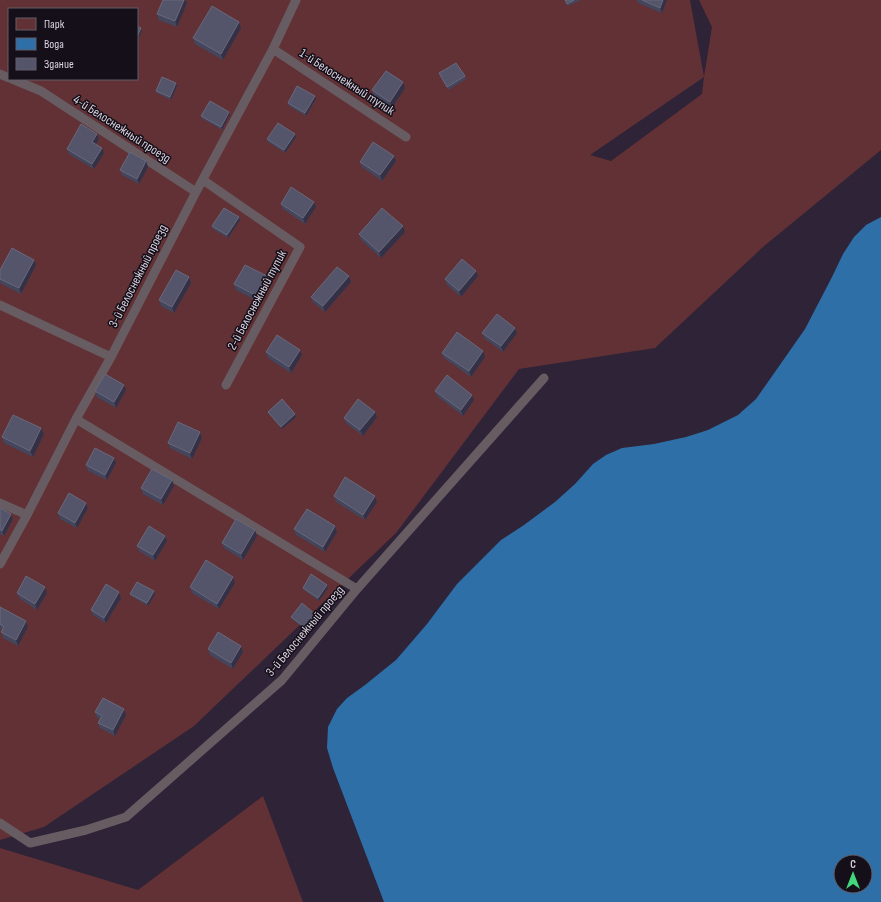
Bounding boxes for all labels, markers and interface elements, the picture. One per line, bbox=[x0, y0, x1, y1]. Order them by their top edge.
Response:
legend bbox=[8, 8, 138, 80]
text: Парк bbox=[44, 17, 65, 32]
text: Вода bbox=[44, 37, 64, 52]
street label: 1-й Белоснежный тупик bbox=[296, 45, 398, 119]
text: Здание bbox=[44, 57, 74, 72]
street label: 4-й Белоснежный проезд bbox=[70, 91, 174, 167]
street label: 3-й Белоснежный проезд bbox=[105, 222, 171, 330]
street label: 2-й Белоснежный тупик bbox=[224, 247, 290, 353]
street label: 3-й Белоснежный проезд bbox=[262, 582, 348, 680]
north arrow bbox=[833, 854, 873, 894]
text: С bbox=[850, 858, 856, 871]

